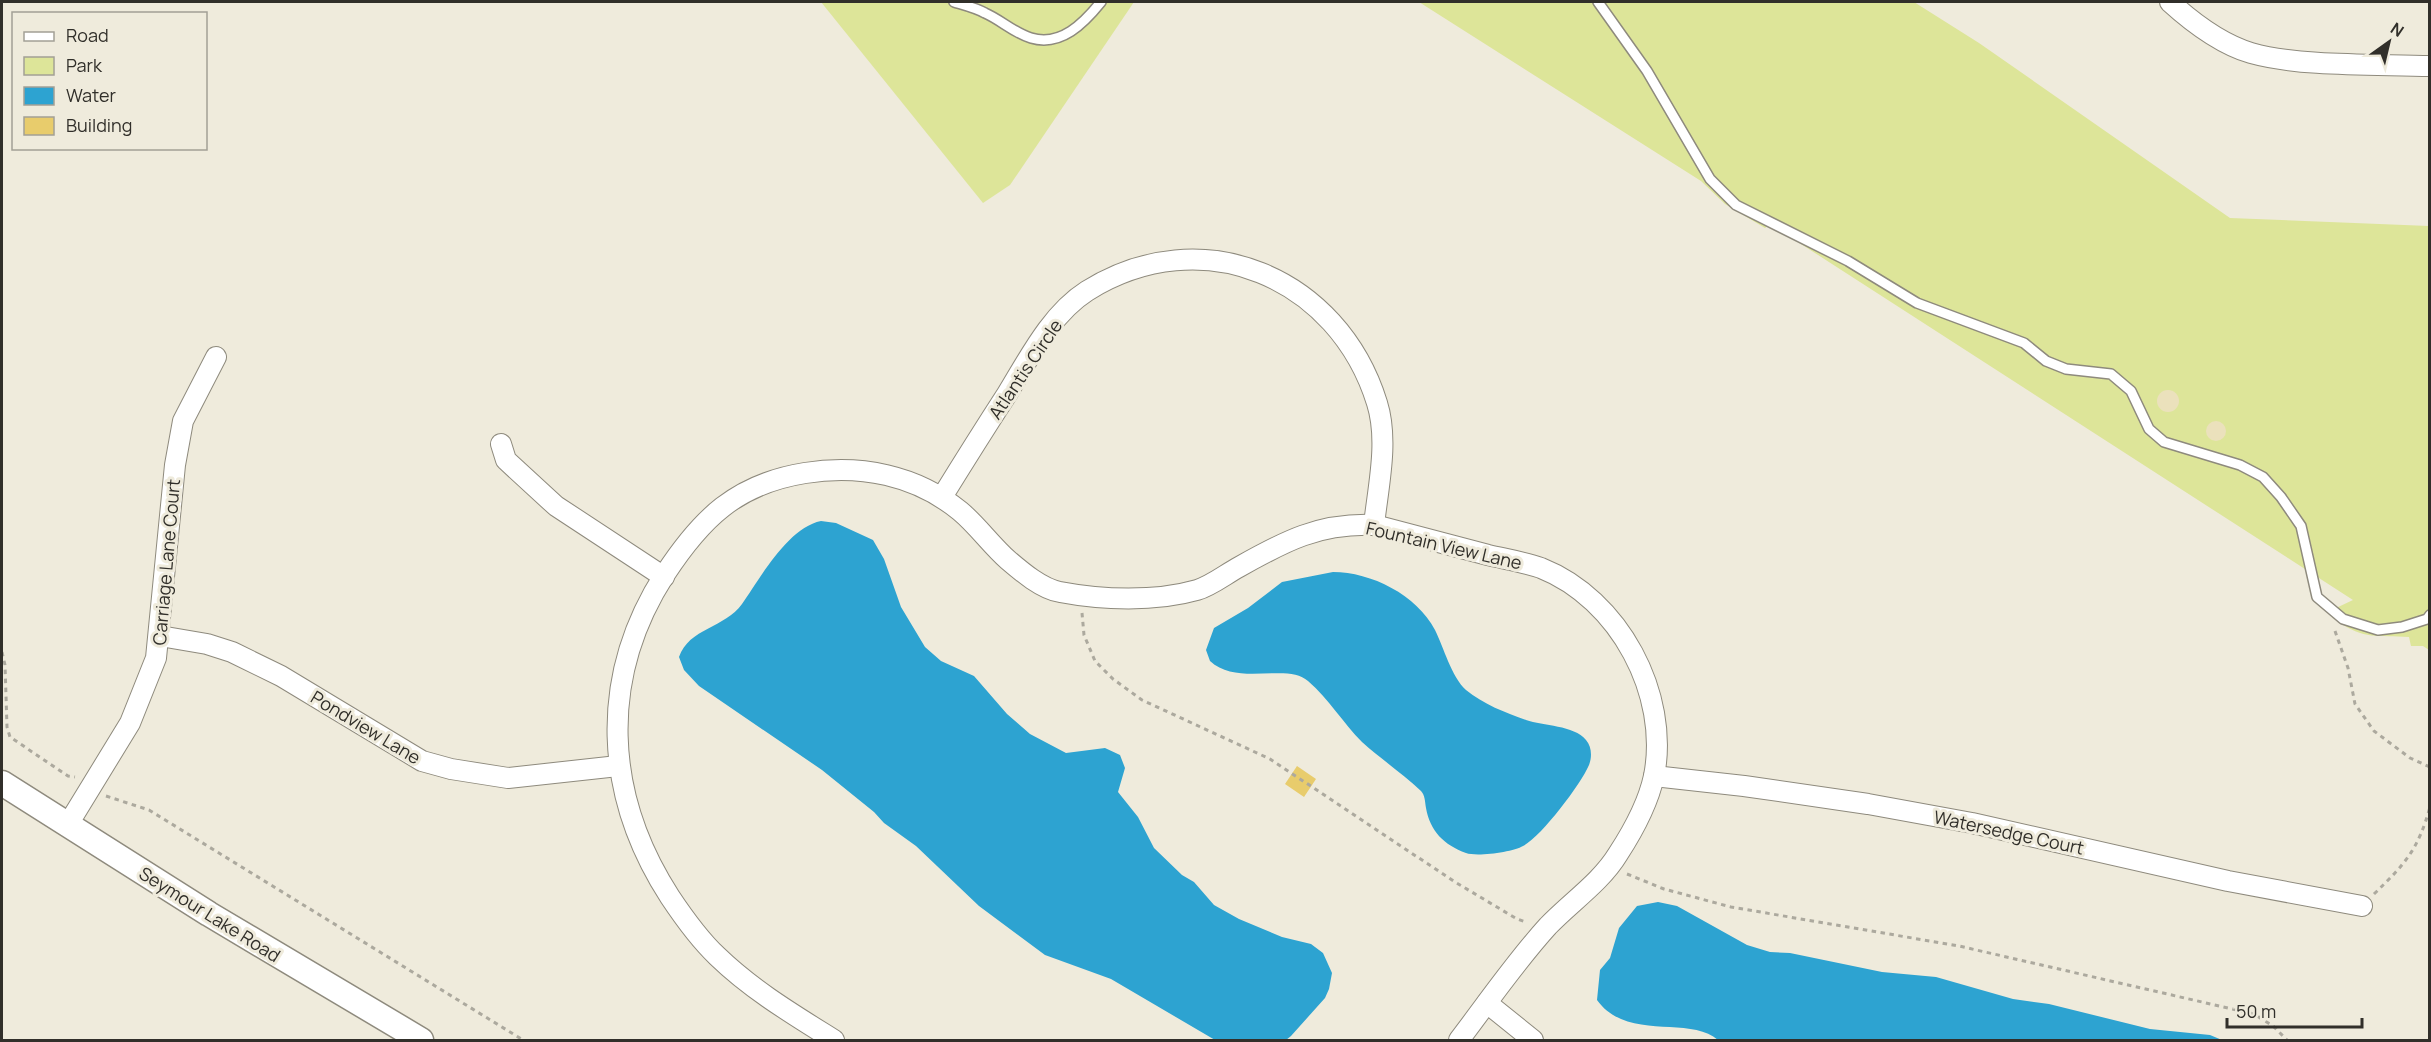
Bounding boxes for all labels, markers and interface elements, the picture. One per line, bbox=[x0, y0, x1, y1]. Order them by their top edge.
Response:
legend bbox=[12, 12, 207, 150]
north arrow bbox=[2359, 12, 2419, 72]
text: N bbox=[2386, 17, 2408, 42]
text: Road bbox=[66, 23, 109, 47]
text: Park bbox=[66, 53, 103, 77]
text: Water bbox=[66, 83, 116, 107]
text: Building bbox=[66, 113, 132, 137]
street label: Atlantis Circle bbox=[983, 314, 1067, 424]
street label: Carriage Lane Court bbox=[147, 478, 185, 646]
street label: Fountain View Lane bbox=[1364, 515, 1524, 575]
street label: Pondview Lane bbox=[307, 685, 425, 769]
street label: Watersedge Court bbox=[1932, 804, 2086, 860]
street label: Seymour Lake Road bbox=[135, 861, 285, 967]
scale bar bbox=[2227, 991, 2362, 1029]
text: 50 m bbox=[2236, 999, 2276, 1023]

